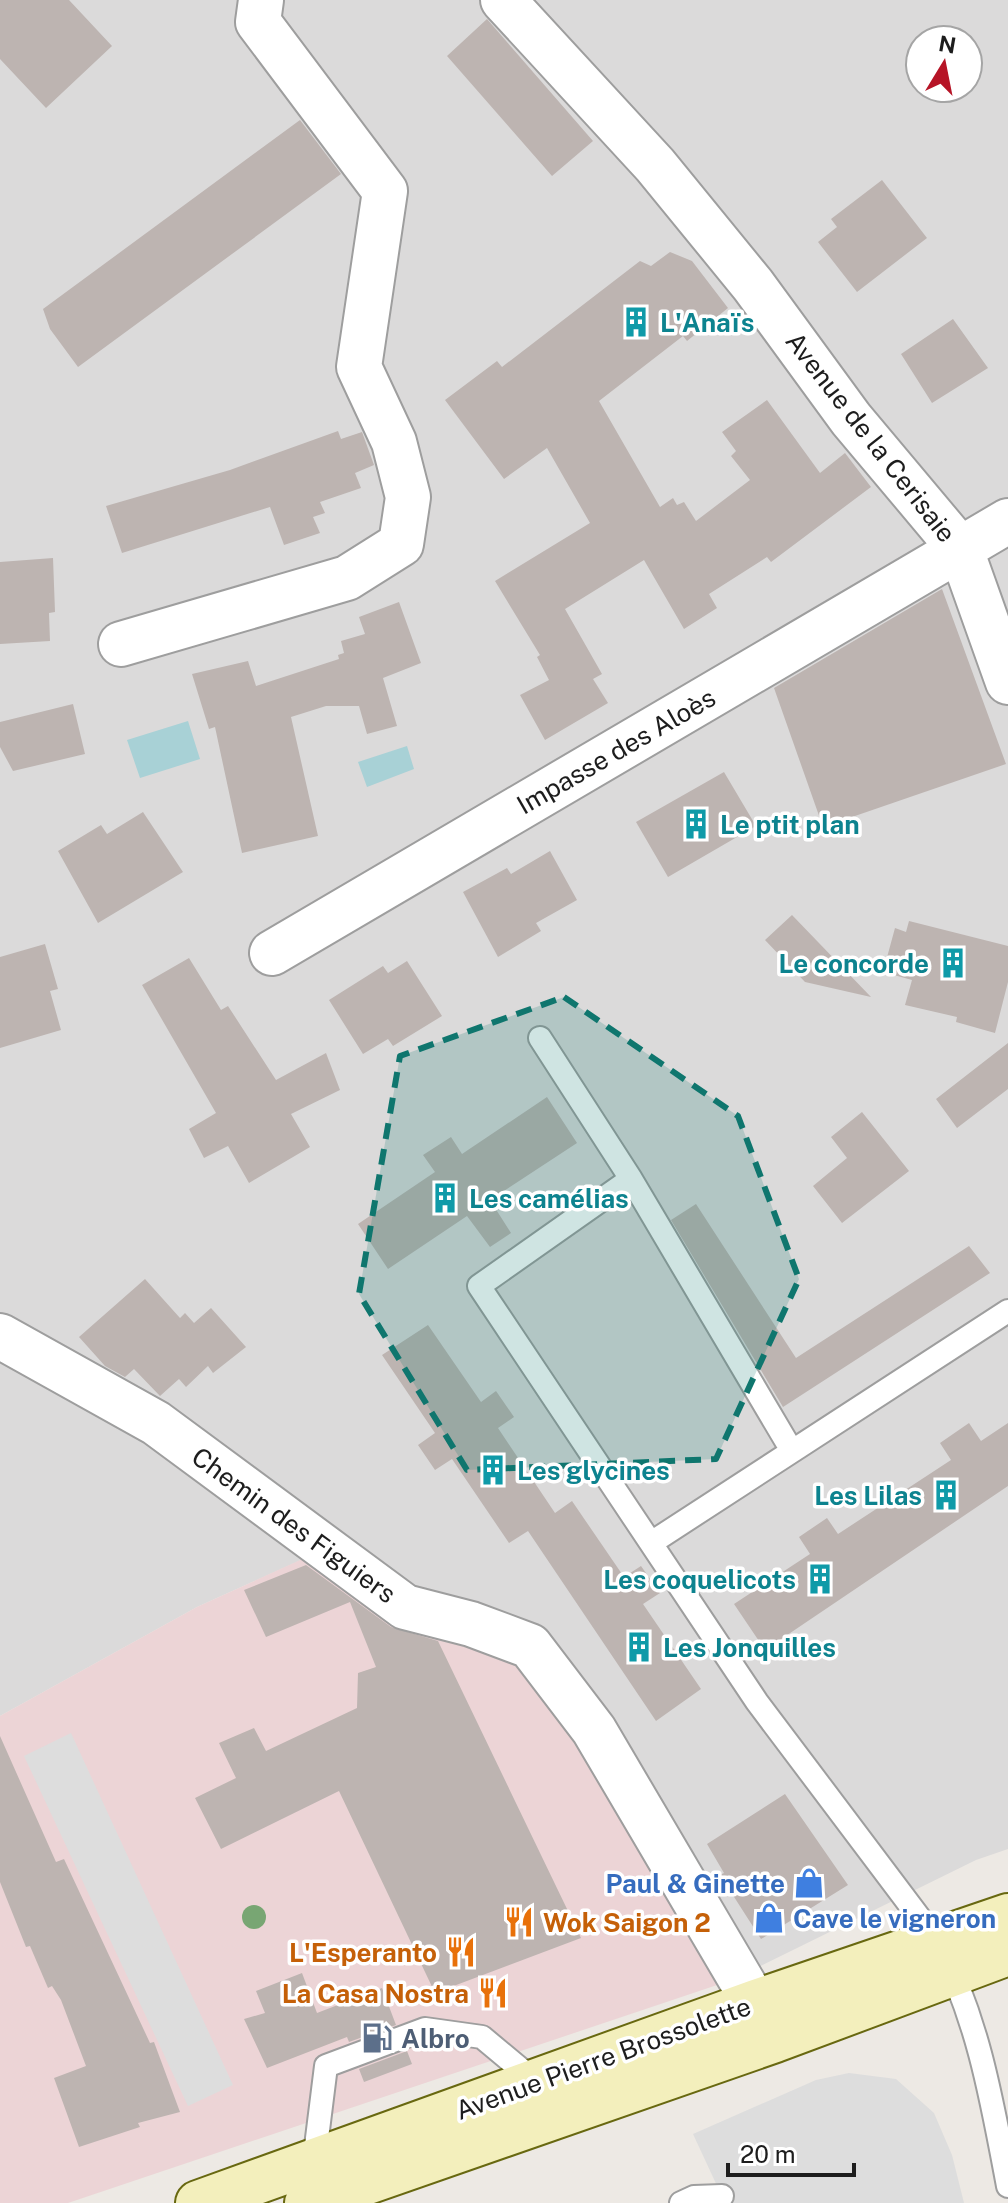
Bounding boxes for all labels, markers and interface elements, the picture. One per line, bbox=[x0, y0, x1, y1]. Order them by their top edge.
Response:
north arrow bbox=[904, 24, 984, 104]
text: N bbox=[937, 30, 958, 59]
building icon: L'Anaïs bbox=[619, 305, 653, 339]
place label: L'Anaïs bbox=[660, 307, 754, 338]
street label: Avenue de la Cerisaie bbox=[779, 326, 963, 548]
street label: Impasse des Aloès bbox=[511, 682, 721, 820]
building icon: Le ptit plan bbox=[679, 807, 713, 841]
place label: Le ptit plan bbox=[720, 809, 860, 840]
building icon: Le concorde bbox=[936, 946, 970, 980]
place label: Le concorde bbox=[778, 948, 929, 979]
building icon: Les camélias bbox=[428, 1181, 462, 1215]
place label: Les camélias bbox=[469, 1183, 629, 1214]
street label: Chemin des Figuiers bbox=[186, 1441, 402, 1609]
building icon: Les glycines bbox=[476, 1453, 510, 1487]
place label: Les glycines bbox=[517, 1455, 670, 1486]
building icon: Les Lilas bbox=[929, 1478, 963, 1512]
place label: Les Lilas bbox=[814, 1480, 922, 1511]
building icon: Les coquelicots bbox=[803, 1562, 837, 1596]
place label: Les coquelicots bbox=[603, 1564, 796, 1595]
building icon: Les Jonquilles bbox=[622, 1630, 656, 1664]
place label: Les Jonquilles bbox=[663, 1632, 836, 1663]
shop icon: Paul & Ginette bbox=[792, 1866, 826, 1900]
place label: Paul & Ginette bbox=[605, 1868, 785, 1899]
shop icon: Cave le vigneron bbox=[752, 1901, 786, 1935]
place label: Cave le vigneron bbox=[793, 1903, 996, 1934]
restaurant icon: Wok Saigon 2 bbox=[502, 1905, 536, 1939]
place label: Wok Saigon 2 bbox=[543, 1907, 711, 1938]
restaurant icon: L'Esperanto bbox=[444, 1935, 478, 1969]
place label: L'Esperanto bbox=[289, 1937, 437, 1968]
restaurant icon: La Casa Nostra bbox=[476, 1976, 510, 2010]
place label: La Casa Nostra bbox=[282, 1978, 469, 2009]
street label: Avenue Pierre Brossolette bbox=[451, 1990, 755, 2126]
fuel station icon: Albro bbox=[360, 2021, 394, 2055]
place label: Albro bbox=[401, 2023, 470, 2054]
scale bar bbox=[728, 2127, 854, 2177]
text: 20 m bbox=[740, 2140, 796, 2168]

